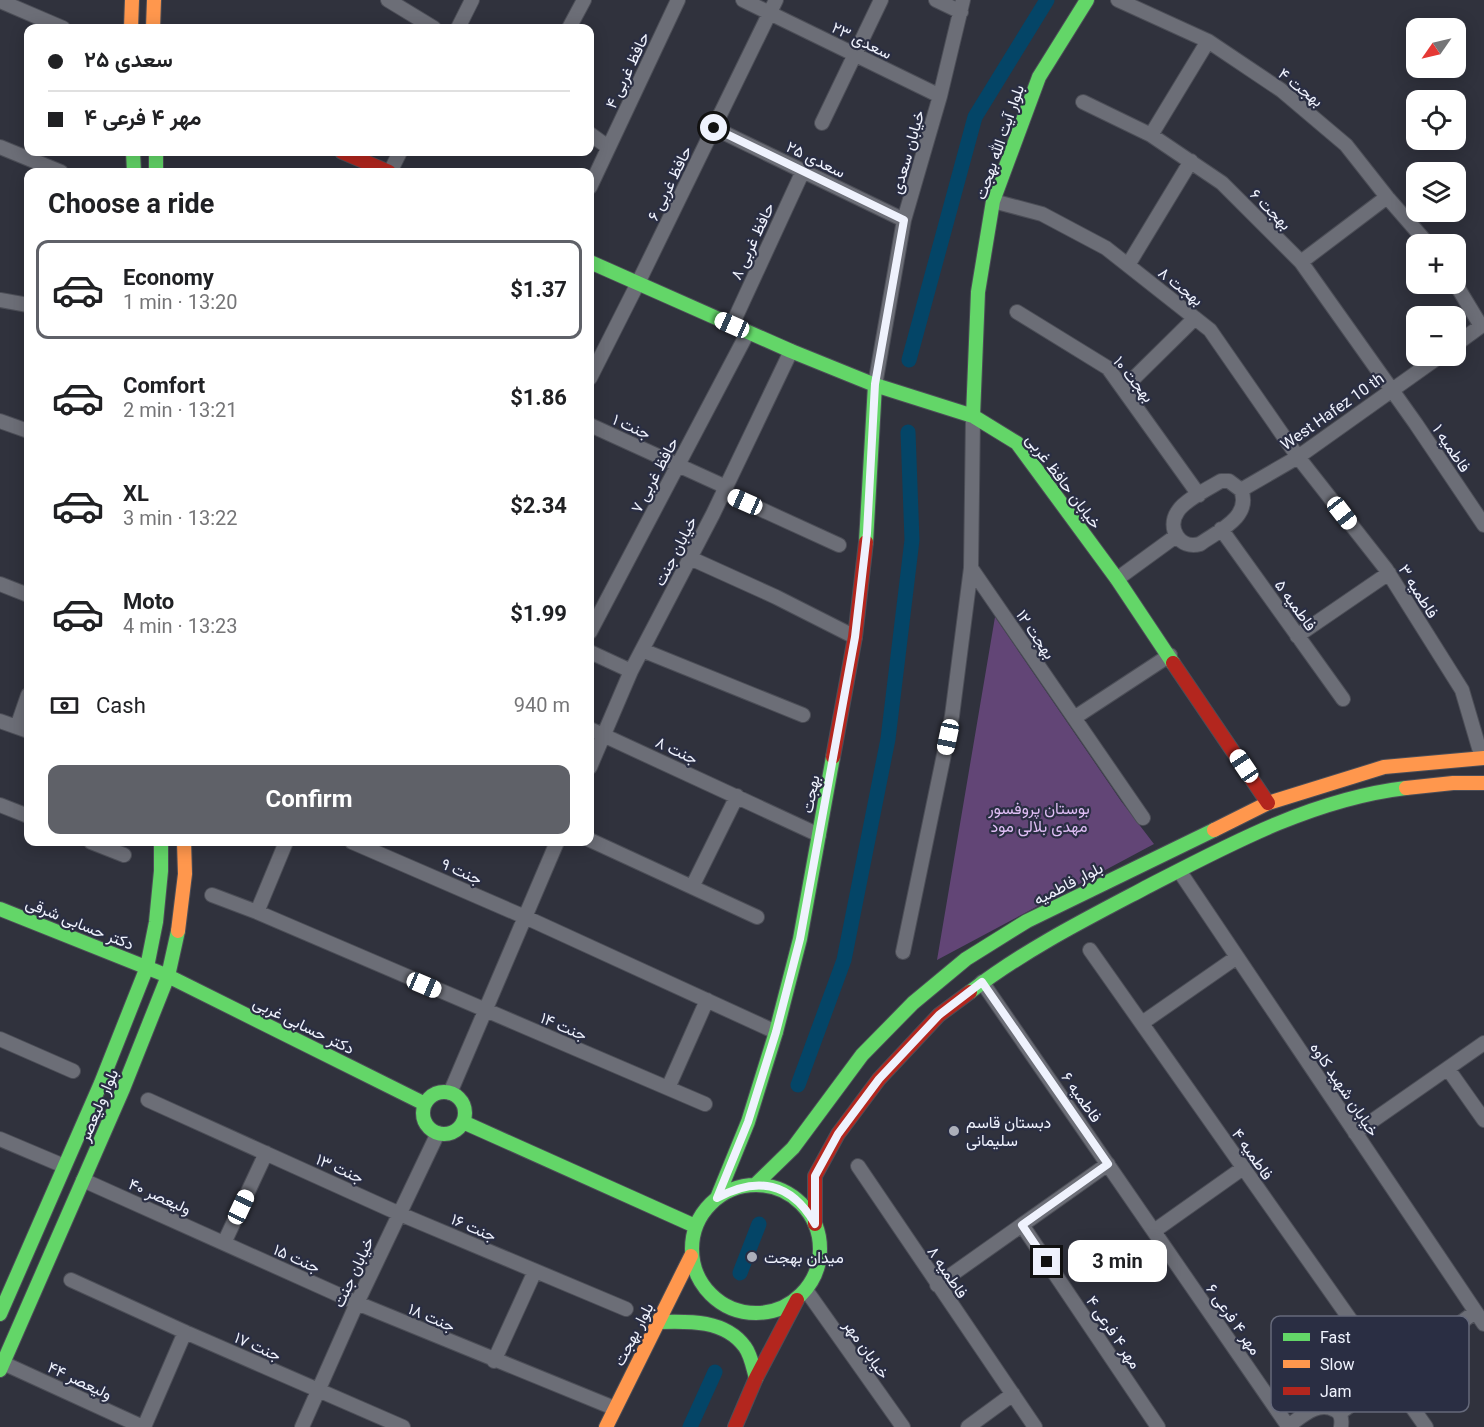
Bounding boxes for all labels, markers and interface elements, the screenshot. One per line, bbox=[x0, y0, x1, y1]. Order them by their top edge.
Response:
street label: سعدی ۲۳ bbox=[828, 18, 895, 64]
north arrow bbox=[1406, 18, 1466, 78]
map controls bbox=[1406, 18, 1466, 366]
street label: حافظ غربی ۴ bbox=[601, 29, 654, 112]
text: سعدی ۲۵ bbox=[84, 47, 173, 72]
street label: بهجت ۴ bbox=[1274, 64, 1327, 112]
street label: بلوار آیت الله بهجت bbox=[971, 82, 1029, 202]
button: locate bbox=[1406, 90, 1466, 150]
text: مهر ۴ فرعی ۴ bbox=[84, 105, 202, 130]
street label: خیابان سعدی bbox=[886, 108, 930, 196]
route start bbox=[700, 114, 727, 141]
street label: سعدی ۲۵ bbox=[783, 137, 848, 183]
street label: حافظ غربی ۶ bbox=[643, 142, 697, 224]
button: layers bbox=[1406, 162, 1466, 222]
street label: بهجت ۶ bbox=[1245, 185, 1295, 235]
text: Choose a ride bbox=[48, 188, 214, 220]
street label: حافظ غربی ۸ bbox=[726, 200, 780, 283]
button: + bbox=[1406, 234, 1466, 294]
icon: car bbox=[51, 263, 105, 317]
street label: بهجت ۸ bbox=[1154, 263, 1207, 311]
text: Economy bbox=[123, 265, 214, 290]
text: $1.37 bbox=[510, 277, 567, 302]
text: 1 min · 13:20 bbox=[123, 290, 238, 314]
button: − bbox=[1406, 306, 1466, 366]
car bbox=[712, 309, 752, 341]
street label: بهجت ۱۰ bbox=[1109, 352, 1158, 407]
street label: West Hafez 10 th bbox=[1277, 369, 1388, 454]
icon: car bbox=[51, 371, 105, 425]
text: Comfort bbox=[123, 373, 205, 398]
text: $1.86 bbox=[510, 385, 567, 410]
text: 2 min · 13:21 bbox=[123, 398, 238, 422]
street label: جنت ۱ bbox=[610, 410, 654, 443]
street label: فاطمیه ۱ bbox=[1429, 421, 1475, 476]
street label: خیابان حافظ غربی bbox=[1021, 430, 1106, 533]
street label: حافظ غربی ۷ bbox=[627, 434, 683, 517]
icon: car bbox=[51, 479, 105, 533]
text: XL bbox=[123, 481, 149, 506]
car bbox=[725, 486, 765, 518]
text: $2.34 bbox=[510, 493, 567, 518]
car bbox=[1324, 493, 1360, 533]
text: 3 min · 13:22 bbox=[123, 506, 238, 530]
street label: خیابان جنت bbox=[650, 513, 701, 589]
street label: فاطمیه ۳ bbox=[1395, 561, 1442, 622]
street label: فاطمیه ۵ bbox=[1271, 576, 1321, 635]
icon: car bbox=[51, 587, 105, 641]
text: Moto bbox=[123, 589, 174, 614]
text: $1.99 bbox=[510, 601, 567, 626]
street label: بهجت ۱۲ bbox=[1011, 606, 1059, 663]
text: 4 min · 13:23 bbox=[123, 614, 238, 638]
icon: cash bbox=[48, 689, 81, 722]
text: Cash bbox=[96, 693, 146, 718]
text: 940 m bbox=[514, 693, 570, 717]
car bbox=[935, 718, 961, 756]
street label: جنت ۸ bbox=[653, 732, 701, 769]
car bbox=[1226, 746, 1262, 786]
button: Confirm bbox=[48, 765, 570, 834]
street label: بهجت bbox=[797, 773, 824, 815]
park label: بوستان پروفسور مهدی بلالی مود bbox=[987, 799, 1090, 837]
street label: جنت ۹ bbox=[438, 854, 485, 889]
street label: بلوار فاطمیه bbox=[1030, 858, 1107, 910]
street label: دکتر حسابی شرقی bbox=[23, 893, 137, 955]
car bbox=[404, 970, 444, 1000]
street label: دکتر حسابی غربی bbox=[250, 993, 357, 1059]
street label: جنت ۱۴ bbox=[538, 1008, 590, 1045]
street label: خیابان شهید کاوه bbox=[1305, 1039, 1383, 1141]
street label: بلوار ولیعصر bbox=[74, 1066, 123, 1146]
street label: فاطمیه ۶ bbox=[1057, 1069, 1106, 1126]
place label: دبستان قاسم سلیمانی bbox=[966, 1113, 1051, 1151]
marker: دبستان قاسم سلیمانی bbox=[947, 1124, 961, 1138]
street label: فاطمیه ۴ bbox=[1228, 1125, 1277, 1184]
street label: جنت ۱۳ bbox=[313, 1150, 367, 1187]
street label: ولیعصر ۴۰ bbox=[125, 1174, 194, 1220]
car bbox=[225, 1187, 257, 1227]
street label: جنت ۱۶ bbox=[448, 1209, 500, 1246]
street label: خیابان جنت bbox=[329, 1234, 378, 1310]
street label: جنت ۱۵ bbox=[271, 1240, 323, 1277]
callout: 3 min bbox=[1068, 1241, 1167, 1283]
street label: فاطمیه ۸ bbox=[923, 1243, 972, 1302]
place label: میدان بهجت bbox=[764, 1248, 844, 1268]
route end bbox=[1033, 1248, 1060, 1275]
text: 3 min bbox=[1092, 1249, 1143, 1273]
marker: میدان بهجت bbox=[745, 1250, 759, 1264]
street label: مهر ۴ فرعی ۶ bbox=[1201, 1280, 1265, 1359]
street label: مهر ۴ فرعی ۴ bbox=[1081, 1292, 1145, 1373]
street label: جنت ۱۸ bbox=[406, 1299, 458, 1336]
street label: بلوار بهجت bbox=[609, 1299, 658, 1370]
street label: خیابان مهر bbox=[838, 1316, 894, 1383]
legend bbox=[1271, 1316, 1469, 1412]
street label: جنت ۱۷ bbox=[232, 1328, 284, 1365]
text: Fast bbox=[1320, 1328, 1351, 1347]
text: Slow bbox=[1320, 1355, 1355, 1374]
street label: ولیعصر ۴۴ bbox=[44, 1357, 115, 1405]
text: Jam bbox=[1320, 1382, 1352, 1401]

